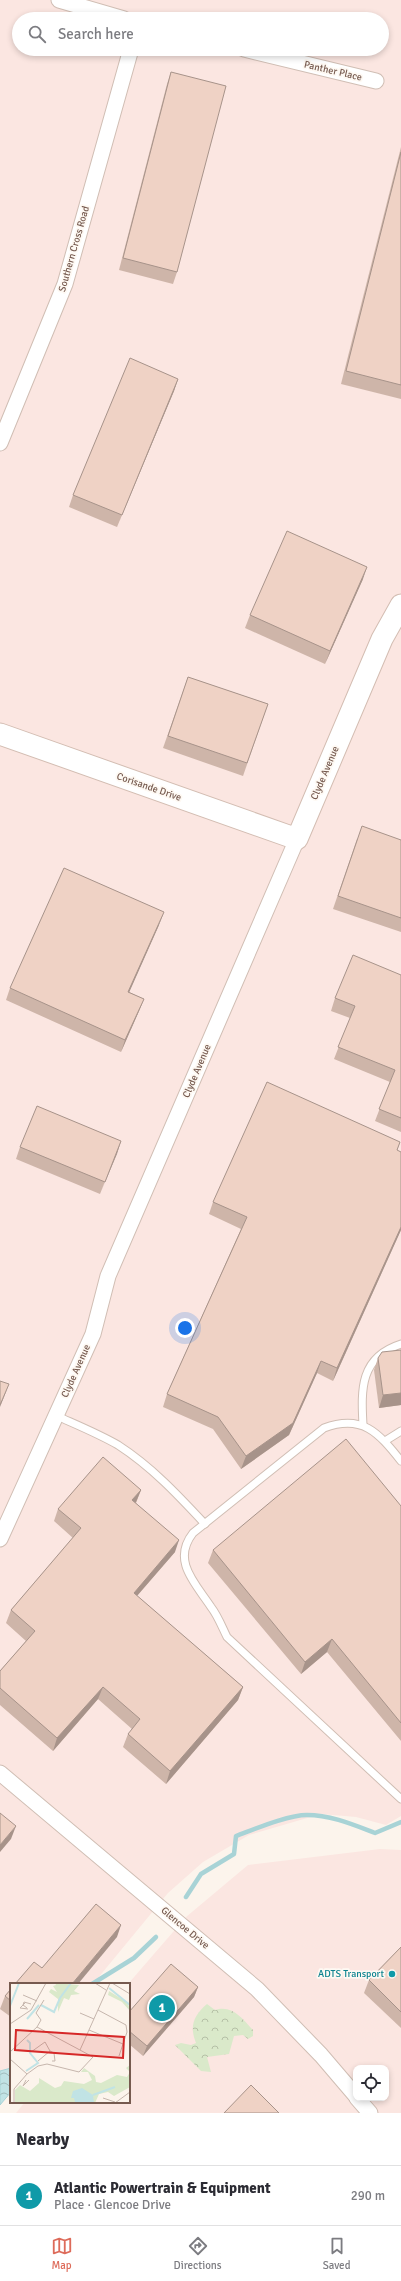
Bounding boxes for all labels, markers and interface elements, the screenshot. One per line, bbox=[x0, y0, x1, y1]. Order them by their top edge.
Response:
search box bbox=[12, 12, 389, 56]
icon: search bbox=[26, 23, 48, 45]
text: Search here bbox=[58, 25, 134, 43]
street label: Panther Place bbox=[303, 59, 363, 83]
street label: Southern Cross Road bbox=[56, 205, 92, 293]
street label: Clyde Avenue bbox=[308, 744, 342, 802]
street label: Corisande Drive bbox=[115, 770, 183, 804]
street label: Clyde Avenue bbox=[180, 1042, 214, 1100]
your location bbox=[175, 1318, 195, 1338]
street label: Clyde Avenue bbox=[59, 1342, 93, 1400]
street label: Glencoe Drive bbox=[158, 1904, 212, 1952]
place label: ADTS Transport bbox=[318, 1968, 384, 1980]
marker: ADTS Transport bbox=[387, 1969, 397, 1979]
inset map bbox=[10, 1983, 130, 2103]
pin: 1 bbox=[149, 1993, 175, 2023]
map controls bbox=[353, 2065, 389, 2101]
button: locate bbox=[353, 2065, 389, 2101]
text: Nearby bbox=[16, 2129, 69, 2150]
text: Atlantic Powertrain & Equipment bbox=[54, 2179, 271, 2197]
text: 1 bbox=[25, 2188, 33, 2204]
text: 290 m bbox=[351, 2188, 385, 2204]
text: Place · Glencoe Drive bbox=[54, 2197, 171, 2213]
tab: Map bbox=[51, 2235, 73, 2272]
tab: Directions bbox=[174, 2235, 222, 2272]
tab: Saved bbox=[323, 2235, 350, 2272]

